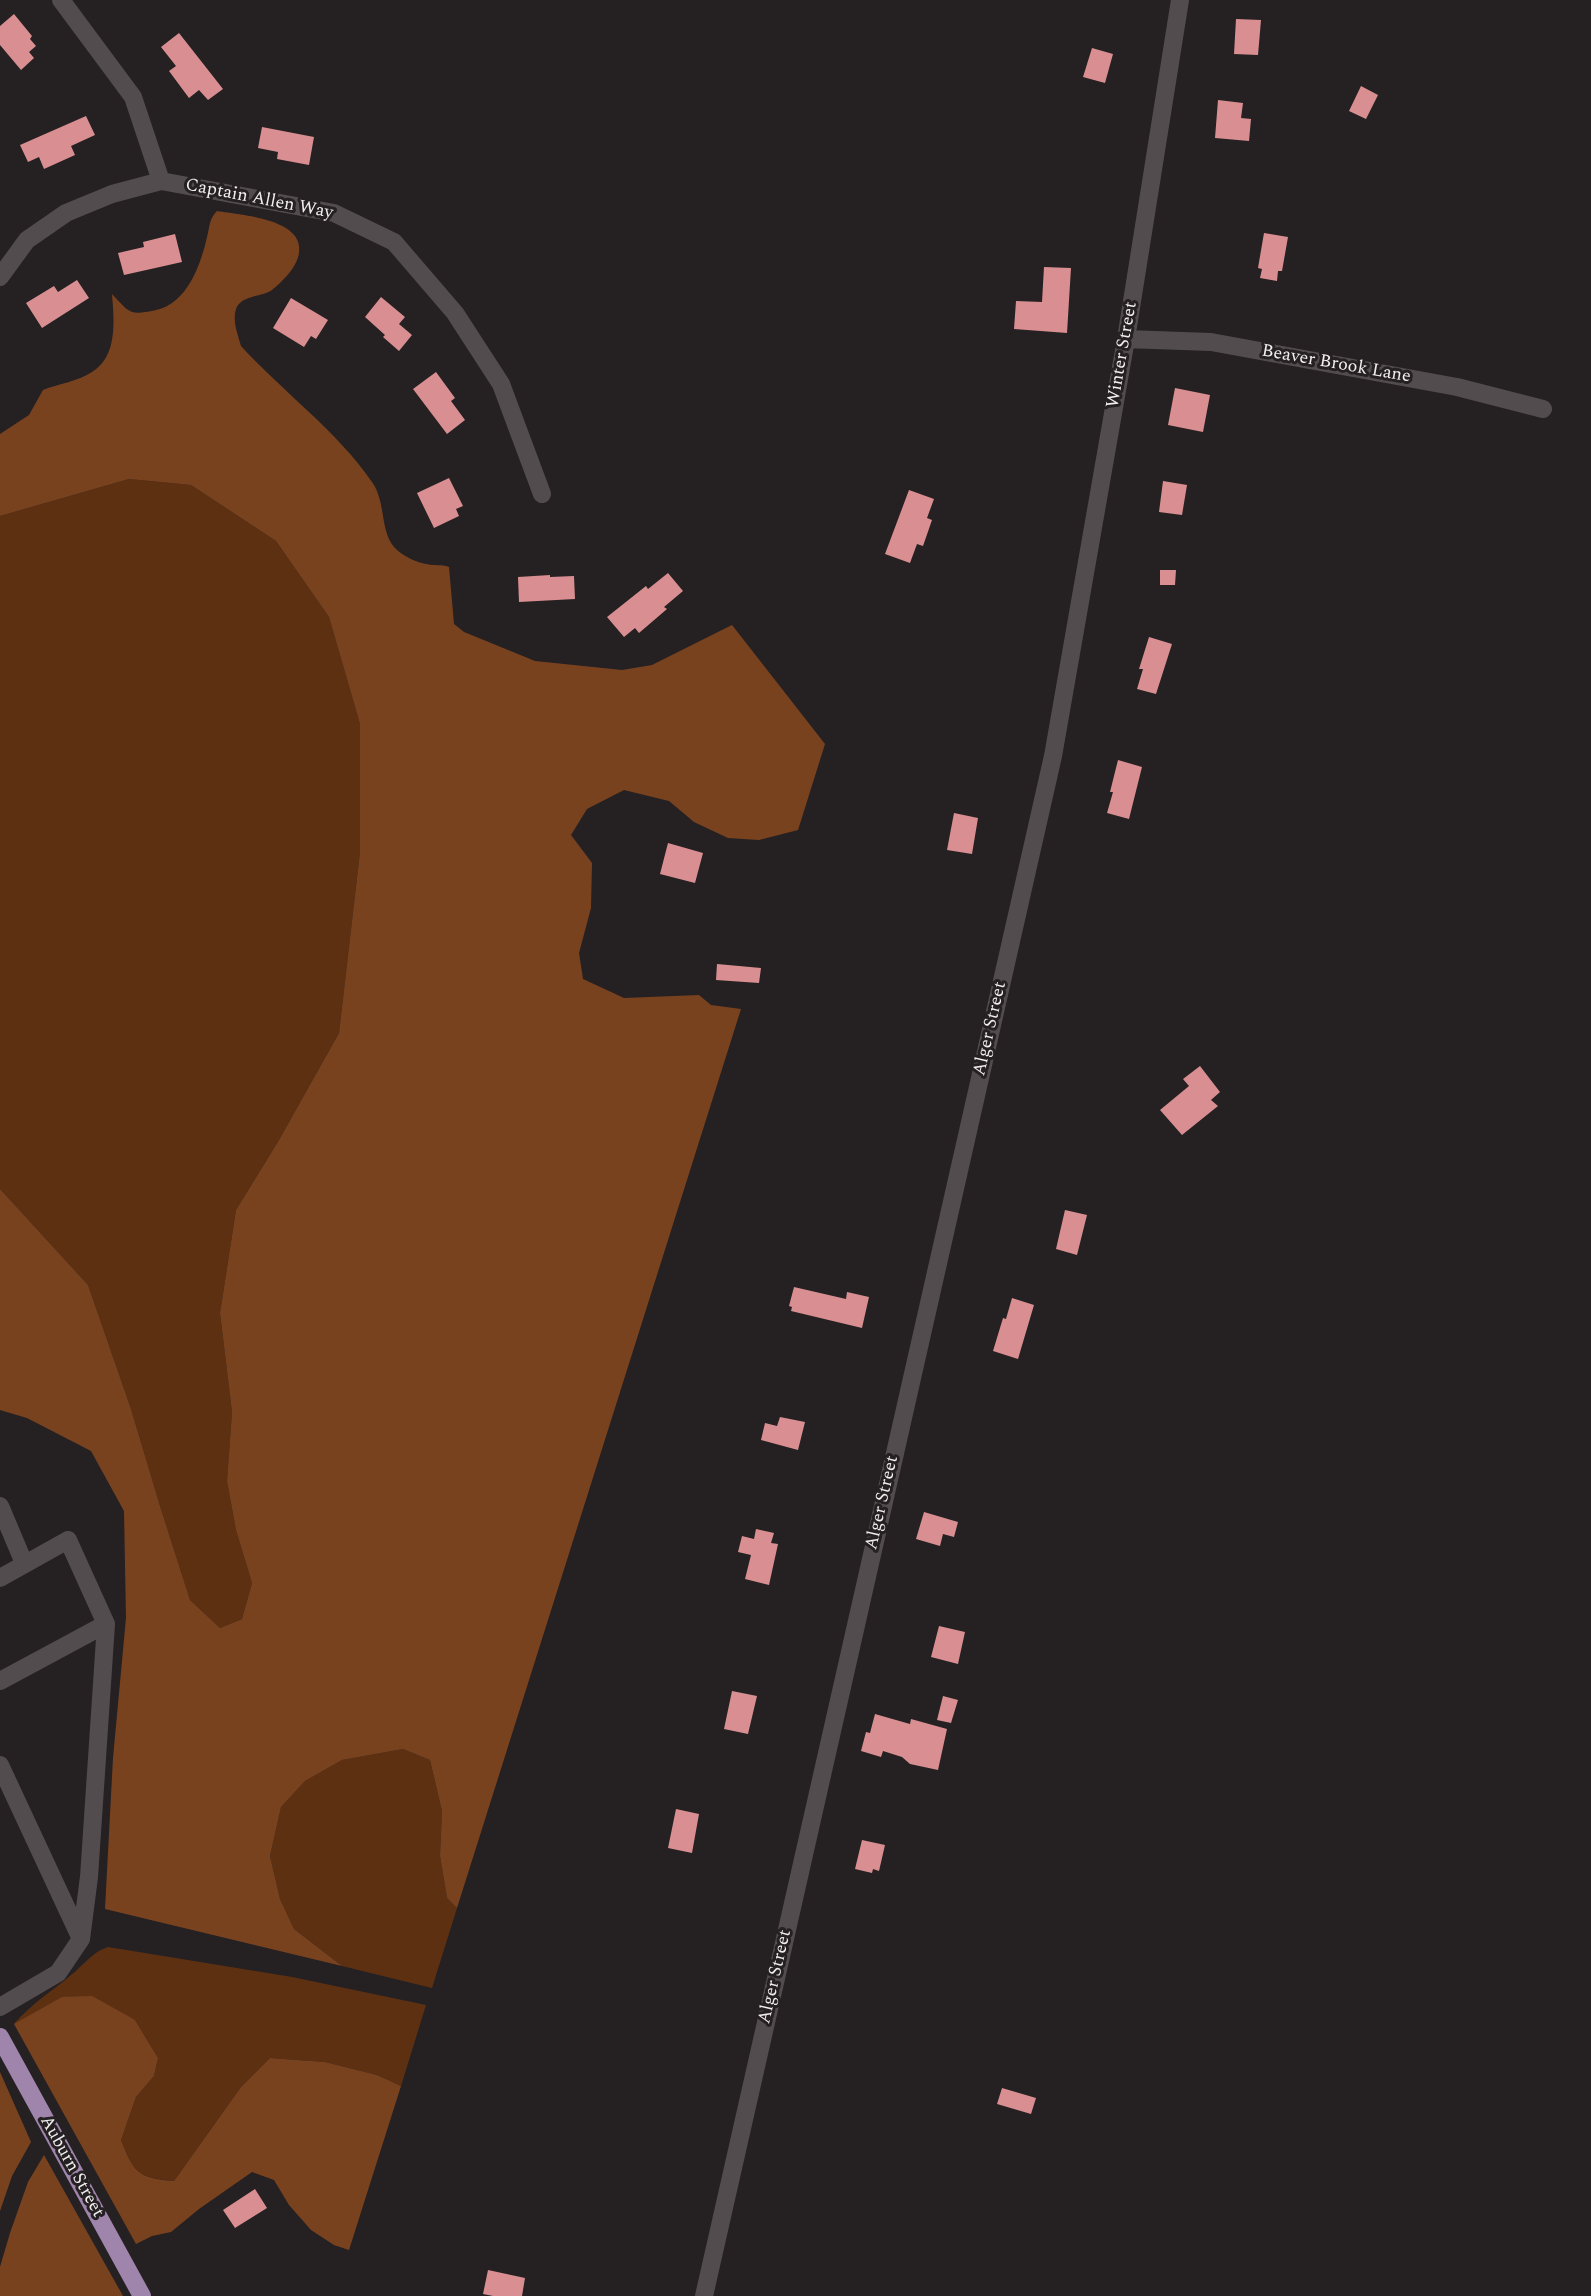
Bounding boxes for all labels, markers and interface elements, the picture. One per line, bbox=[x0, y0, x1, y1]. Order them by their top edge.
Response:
street label: Captain Allen Way bbox=[183, 175, 335, 225]
street label: Winter Street bbox=[1103, 300, 1143, 410]
street label: Beaver Brook Lane bbox=[1260, 341, 1412, 389]
street label: Alger Street bbox=[970, 980, 1012, 1078]
street label: Alger Street bbox=[862, 1454, 904, 1552]
street label: Alger Street bbox=[755, 1928, 797, 2026]
street label: Auburn Street bbox=[34, 2112, 108, 2222]

